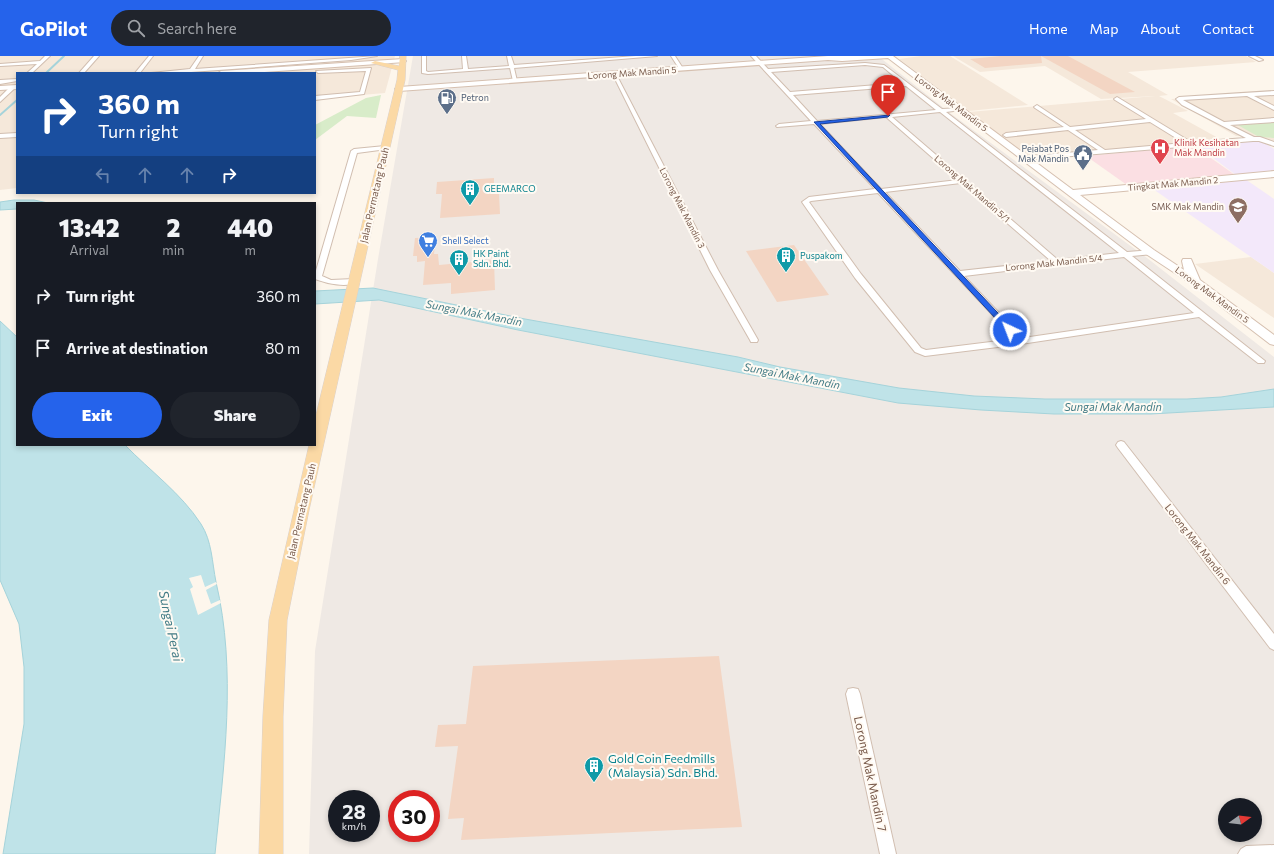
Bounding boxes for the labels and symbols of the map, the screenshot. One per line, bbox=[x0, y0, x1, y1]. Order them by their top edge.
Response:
street label: Lorong Mak Mandin 5 bbox=[587, 64, 677, 81]
street label: Lorong Mak Mandin 5 bbox=[912, 71, 990, 134]
pin bbox=[871, 75, 905, 116]
fuel station icon: Petron bbox=[436, 87, 458, 115]
place label: Petron bbox=[461, 92, 489, 103]
hospital icon: Klinik Kesihatan Mak Mandin bbox=[1149, 137, 1171, 165]
place label: Klinik Kesihatan Mak Mandin bbox=[1174, 137, 1239, 158]
place label: Pejabat Pos Mak Mandin bbox=[1018, 143, 1069, 164]
public building icon: Pejabat Pos Mak Mandin bbox=[1072, 143, 1094, 171]
street label: Jalan Permatang Pauh bbox=[357, 146, 391, 244]
street label: Lorong Mak Mandin 5/1 bbox=[932, 153, 1012, 224]
street label: Lorong Mak Mandin 3 bbox=[657, 166, 708, 250]
street label: Tingkat Mak Mandin 2 bbox=[1127, 174, 1219, 193]
building icon: GEEMARCO bbox=[459, 178, 481, 206]
place label: GEEMARCO bbox=[484, 183, 536, 194]
school or university icon: SMK Mak Mandin bbox=[1227, 196, 1249, 224]
place label: SMK Mak Mandin bbox=[1151, 201, 1224, 212]
supermarket icon: Shell Select bbox=[417, 230, 439, 258]
place label: Shell Select bbox=[442, 235, 489, 246]
building icon: Puspakom bbox=[775, 245, 797, 273]
building icon: HK Paint Sdn. Bhd. bbox=[448, 248, 470, 276]
place label: HK Paint Sdn. Bhd. bbox=[473, 248, 511, 269]
place label: Puspakom bbox=[800, 250, 843, 261]
street label: Lorong Mak Mandin 5/4 bbox=[1005, 252, 1104, 273]
street label: Lorong Mak Mandin 5 bbox=[1173, 264, 1251, 325]
water label: Sungai Mak Mandin bbox=[425, 297, 523, 328]
position arrow bbox=[989, 309, 1031, 351]
water label: Sungai Mak Mandin bbox=[743, 360, 841, 391]
water label: Sungai Mak Mandin bbox=[1064, 400, 1162, 413]
street label: Jalan Permatang Pauh bbox=[284, 462, 318, 560]
street label: Lorong Mak Mandin 6 bbox=[1163, 501, 1233, 587]
water label: Sungai Perai bbox=[156, 589, 186, 663]
street label: Lorong Mak Mandin 7 bbox=[852, 715, 890, 833]
place label: Gold Coin Feedmills (Malaysia) Sdn. Bhd. bbox=[608, 751, 718, 779]
building icon: Gold Coin Feedmills (Malaysia) Sdn. Bhd. bbox=[583, 755, 605, 783]
speed limit sign: 30 bbox=[388, 790, 440, 842]
north arrow bbox=[1218, 798, 1262, 842]

